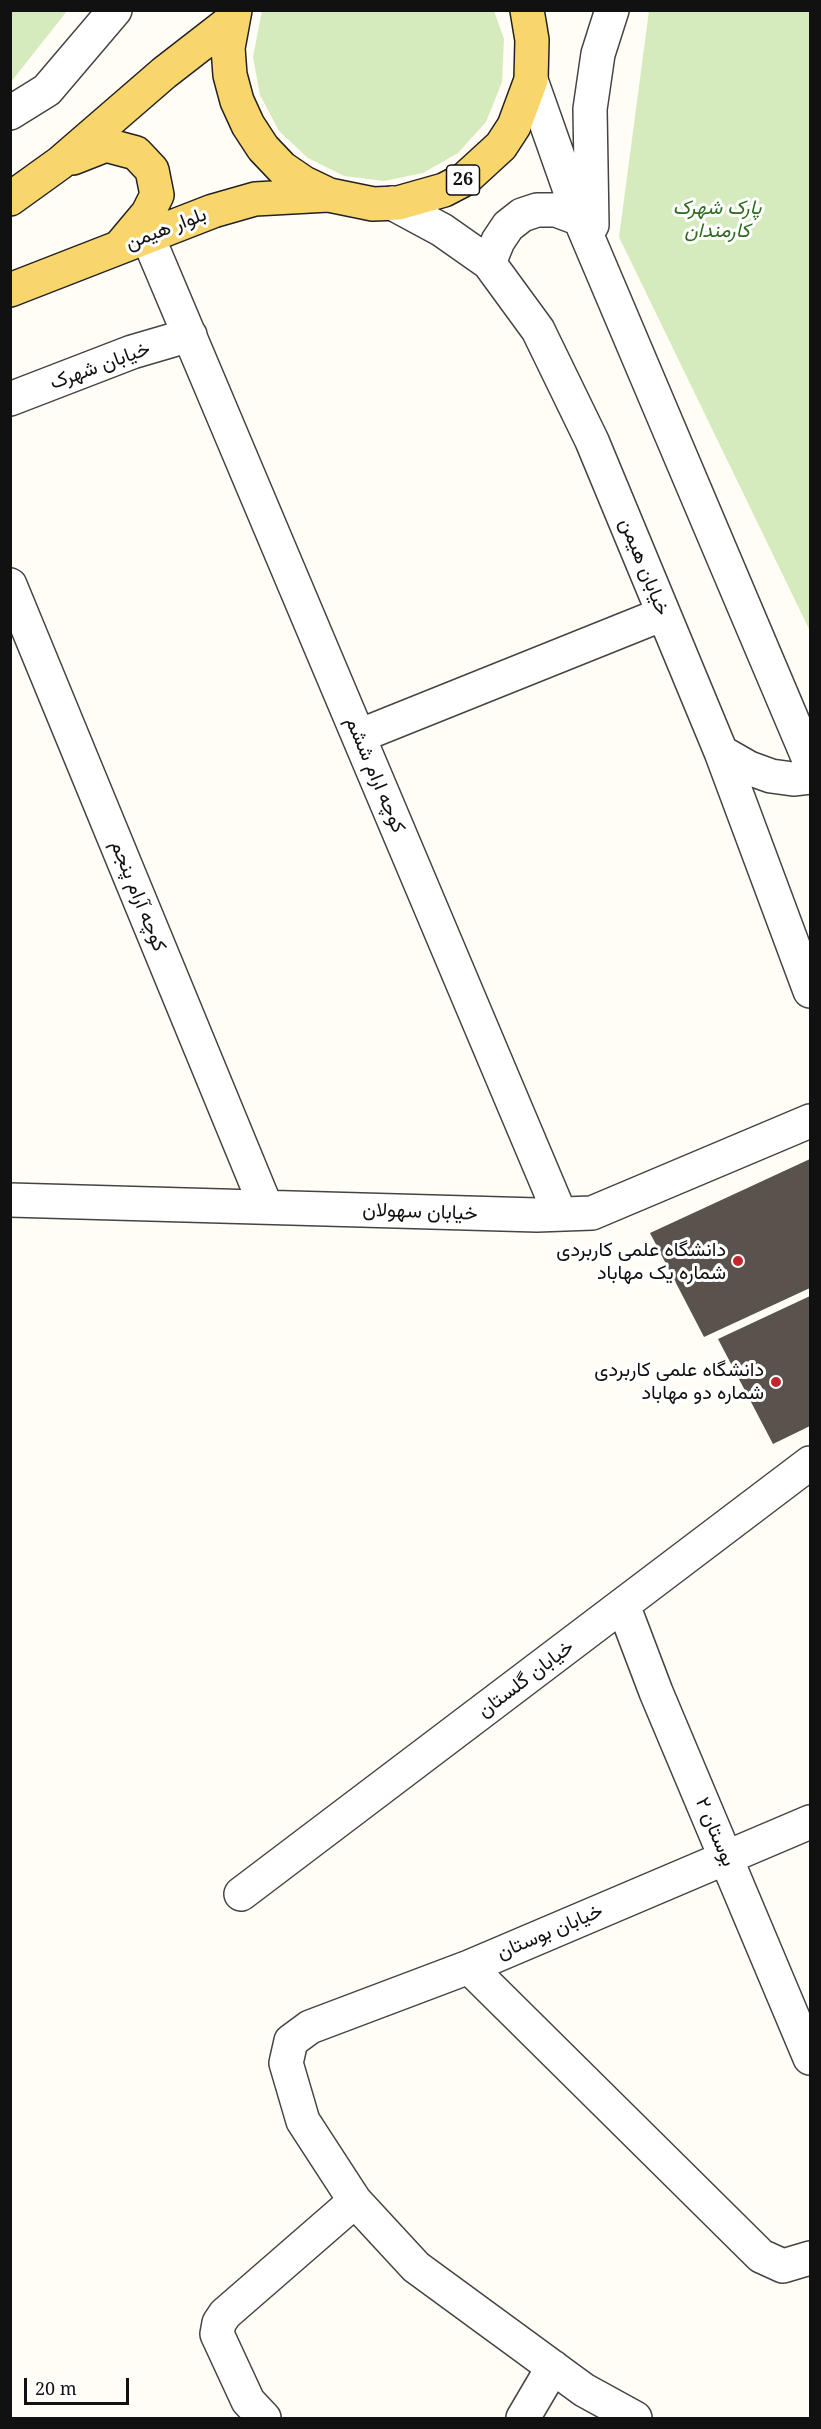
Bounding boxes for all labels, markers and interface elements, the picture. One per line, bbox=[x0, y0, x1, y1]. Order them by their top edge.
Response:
road number: 26 bbox=[446, 165, 480, 195]
park label: پارک شهرک کارمندان bbox=[673, 196, 761, 243]
street label: بلوار هیمن bbox=[122, 203, 210, 255]
street label: خیابان شهرک bbox=[47, 337, 153, 395]
street label: خیابان هیمن bbox=[614, 515, 674, 619]
street label: کوچه ارام ششم bbox=[340, 713, 410, 837]
street label: کوچه آرام پنجم bbox=[105, 837, 171, 955]
street label: خیابان سهولان bbox=[362, 1198, 478, 1226]
place label: دانشگاه علمی کاربردی شماره یک مهاباد bbox=[556, 1238, 726, 1285]
marker: دانشگاه علمی کاربردی شماره یک مهاباد bbox=[731, 1254, 745, 1268]
place label: دانشگاه علمی کاربردی شماره دو مهاباد bbox=[594, 1358, 764, 1405]
marker: دانشگاه علمی کاربردی شماره دو مهاباد bbox=[769, 1375, 783, 1389]
street label: خیابان گلستان bbox=[473, 1635, 579, 1723]
street label: بوستان ۲ bbox=[690, 1794, 740, 1870]
street label: خیابان بوستان bbox=[493, 1899, 607, 1965]
scale bar bbox=[27, 2366, 132, 2404]
text: 20 m bbox=[35, 2376, 77, 2400]

